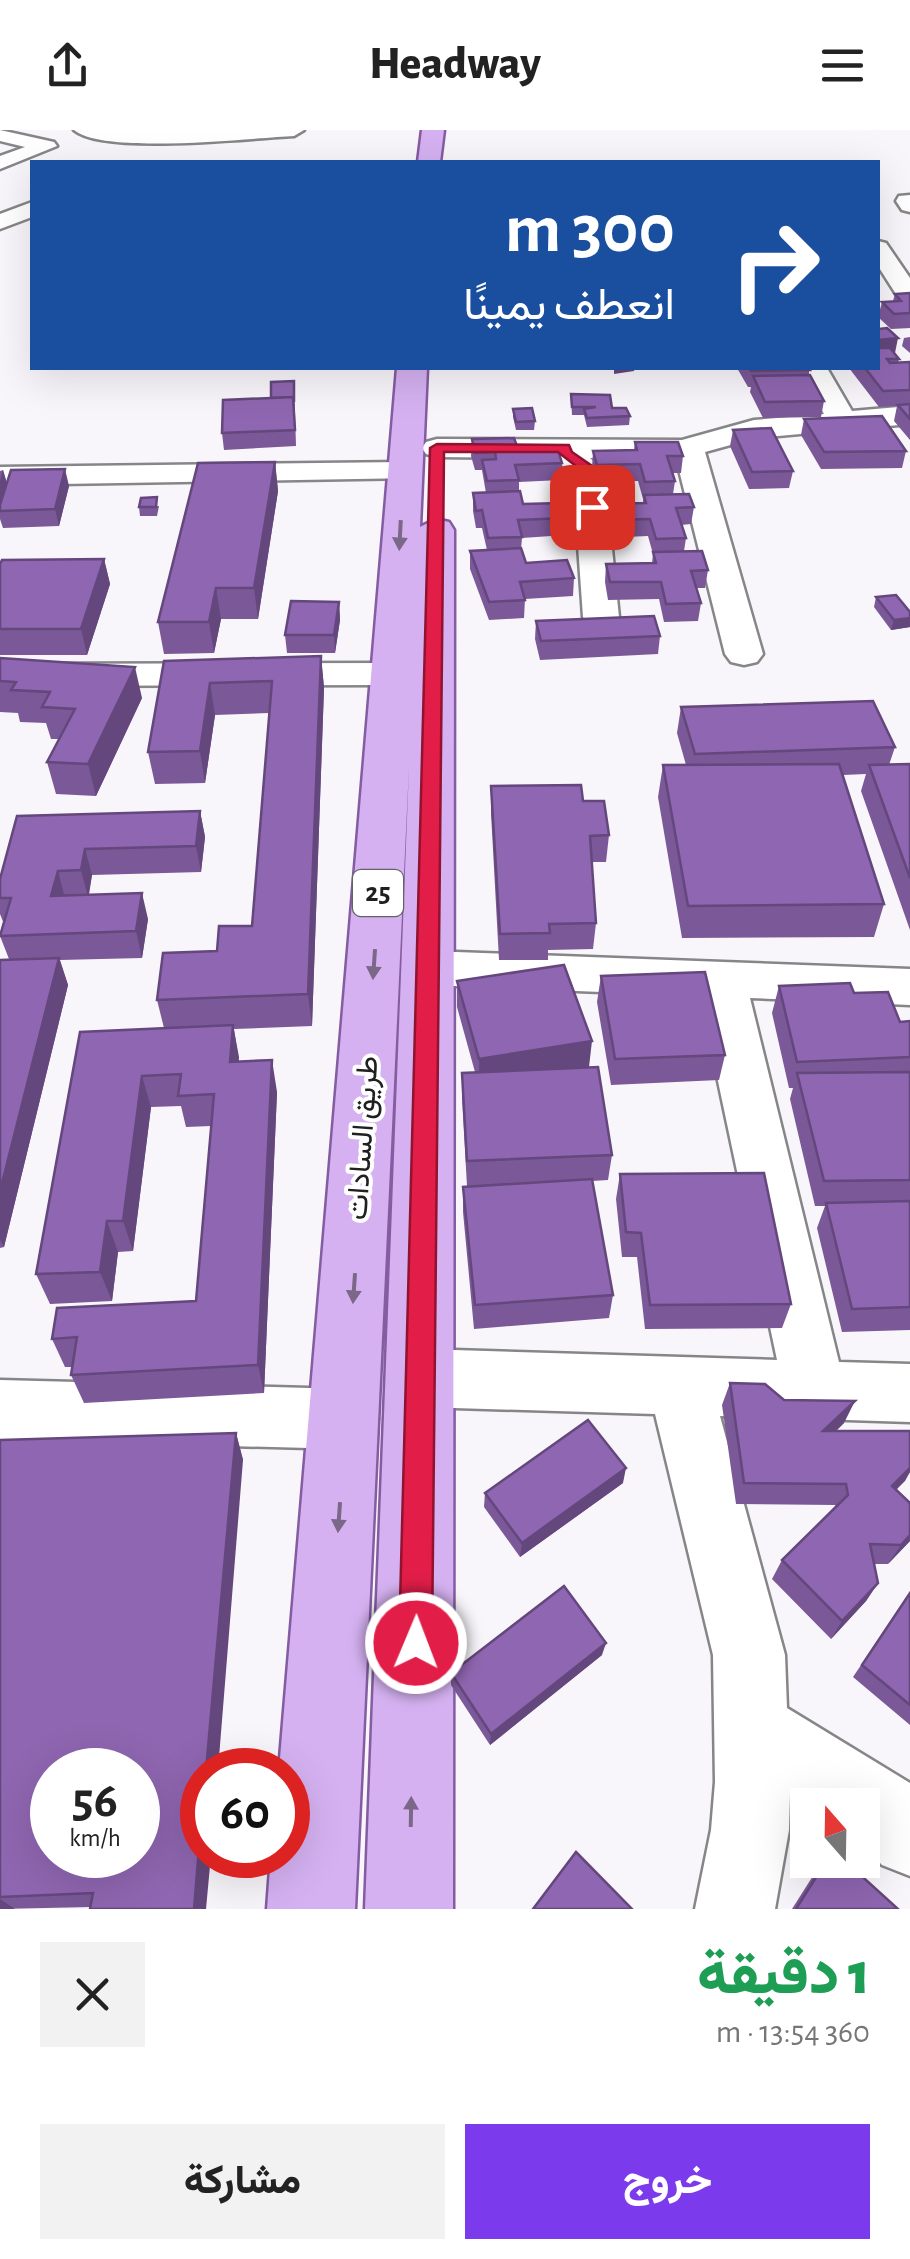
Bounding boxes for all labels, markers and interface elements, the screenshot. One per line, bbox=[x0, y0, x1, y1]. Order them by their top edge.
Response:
icon: share bbox=[40, 38, 95, 93]
icon: menu bbox=[815, 38, 870, 93]
text: Headway bbox=[369, 42, 541, 87]
text: 300 m bbox=[505, 195, 675, 265]
icon: right bbox=[710, 200, 840, 330]
text: انعطف يمينًا bbox=[463, 283, 675, 328]
pin bbox=[550, 465, 635, 550]
icon: arrive bbox=[565, 480, 620, 535]
one-way arrow bbox=[392, 519, 408, 551]
road number: 25 bbox=[353, 870, 403, 916]
one-way arrow bbox=[366, 948, 382, 980]
street label: طريق السادات bbox=[342, 1055, 386, 1221]
one-way arrow bbox=[346, 1273, 362, 1305]
one-way arrow bbox=[330, 1501, 346, 1533]
position arrow bbox=[364, 1591, 468, 1695]
speed limit sign: 60 bbox=[180, 1748, 310, 1878]
text: 56 bbox=[72, 1776, 118, 1826]
north arrow bbox=[790, 1788, 880, 1878]
map controls bbox=[790, 1788, 880, 1878]
one-way arrow bbox=[404, 1795, 420, 1827]
text: km/h bbox=[69, 1826, 121, 1851]
button: close bbox=[40, 1942, 145, 2047]
text: 1 دقيقة bbox=[697, 1945, 870, 2005]
text: 360 m · 13:54 bbox=[716, 2016, 870, 2048]
button: مشاركة bbox=[40, 2124, 445, 2239]
button: خروج bbox=[465, 2124, 870, 2239]

